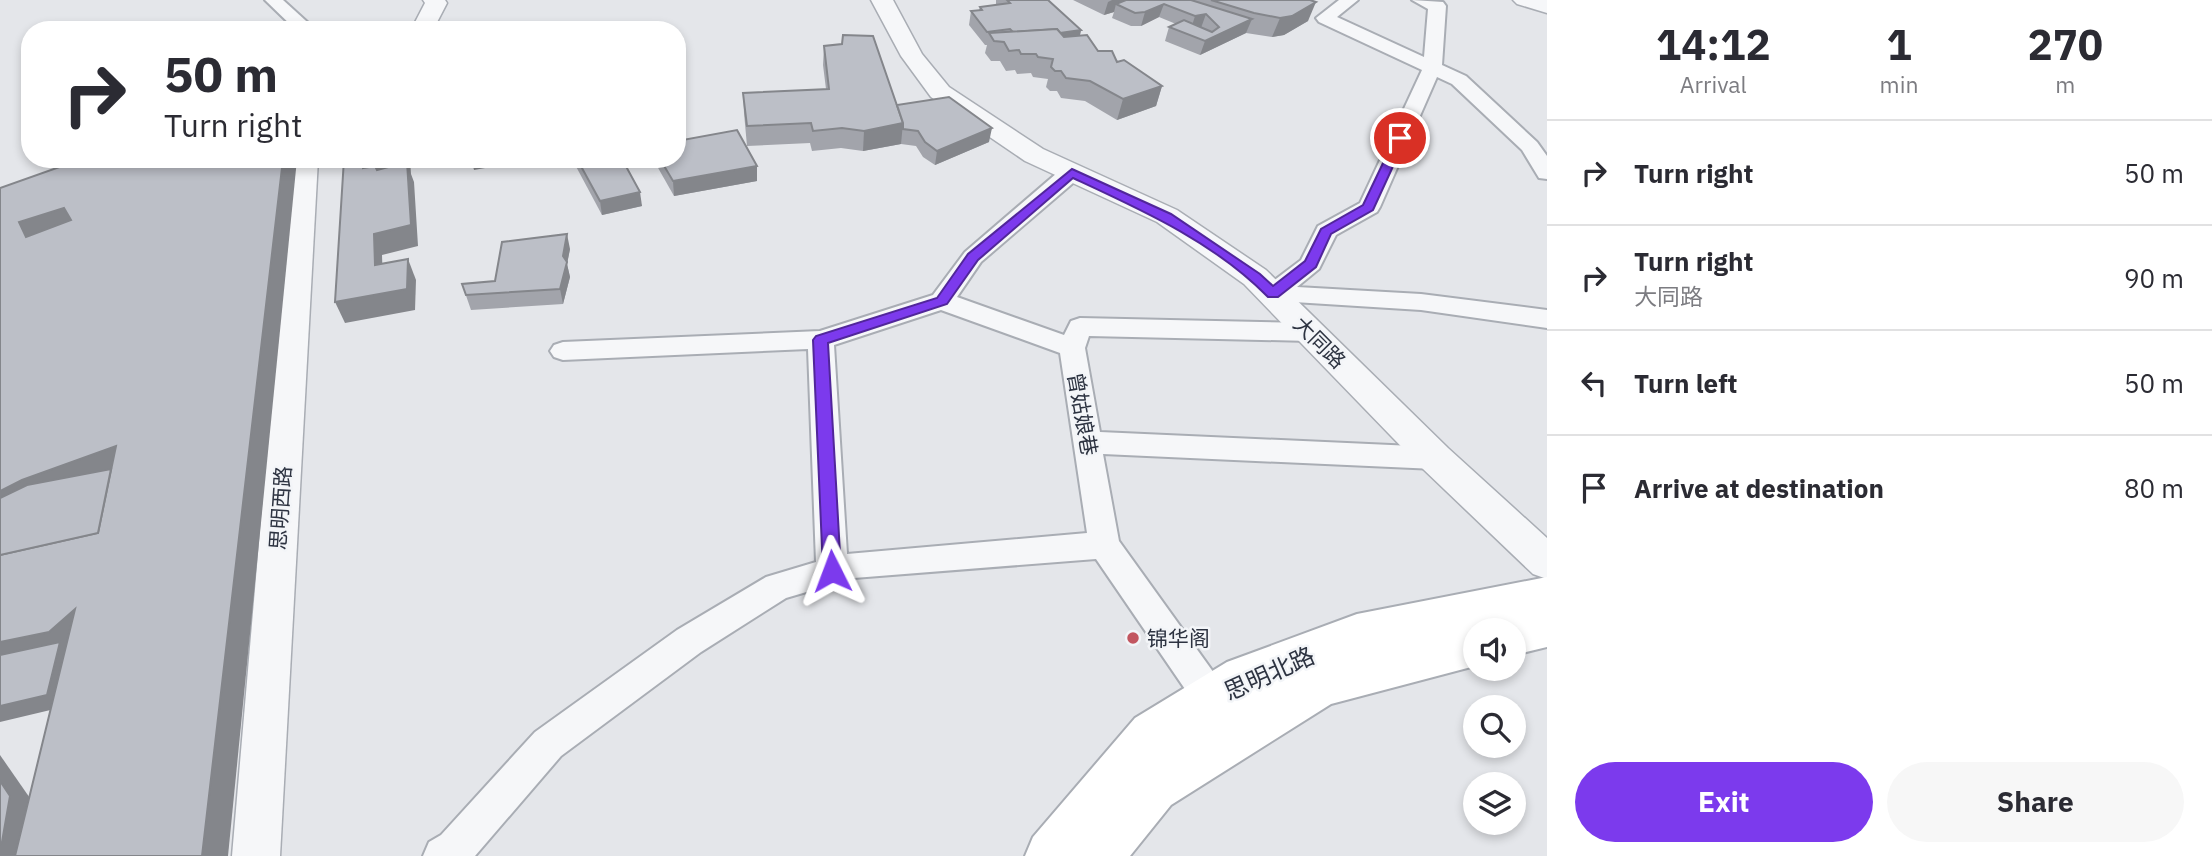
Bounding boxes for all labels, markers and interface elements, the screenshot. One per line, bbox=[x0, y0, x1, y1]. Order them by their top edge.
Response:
text: 14:12 bbox=[1656, 17, 1771, 72]
text: 1 bbox=[1886, 17, 1912, 72]
text: 270 bbox=[2027, 17, 2103, 72]
text: 50 m bbox=[164, 42, 278, 105]
icon: right bbox=[49, 49, 140, 140]
text: Arrival bbox=[1680, 69, 1747, 99]
text: min bbox=[1880, 69, 1918, 99]
text: m bbox=[2055, 69, 2075, 99]
text: Turn right bbox=[164, 104, 302, 146]
pin bbox=[1370, 108, 1430, 168]
icon: arrive bbox=[1381, 119, 1419, 157]
icon: right bbox=[1575, 154, 1613, 192]
text: Turn right bbox=[1634, 156, 1753, 190]
text: 50 m bbox=[2124, 156, 2184, 190]
text: Turn right bbox=[1634, 244, 1753, 278]
icon: right bbox=[1575, 259, 1613, 297]
text: 90 m bbox=[2124, 261, 2184, 295]
text: 大同路 bbox=[1634, 281, 1703, 311]
street label: 大同路 bbox=[1288, 310, 1352, 374]
icon: left bbox=[1575, 364, 1613, 402]
text: Turn left bbox=[1634, 366, 1737, 400]
text: 50 m bbox=[2124, 366, 2184, 400]
street label: 曾姑娘巷 bbox=[1062, 370, 1104, 458]
street label: 思明西路 bbox=[263, 465, 297, 551]
icon: arrive bbox=[1575, 469, 1613, 507]
text: Arrive at destination bbox=[1634, 471, 1884, 505]
text: 80 m bbox=[2124, 471, 2184, 505]
position arrow bbox=[795, 534, 869, 608]
map controls bbox=[1463, 618, 1526, 835]
button: sound bbox=[1463, 618, 1526, 681]
place label: 锦华阁 bbox=[1147, 624, 1210, 652]
marker: 锦华阁 bbox=[1125, 630, 1141, 646]
street label: 思明北路 bbox=[1219, 639, 1319, 707]
button: search bbox=[1463, 695, 1526, 758]
button: Exit bbox=[1575, 762, 1873, 842]
button: Share bbox=[1887, 762, 2184, 842]
button: layers bbox=[1463, 772, 1526, 835]

